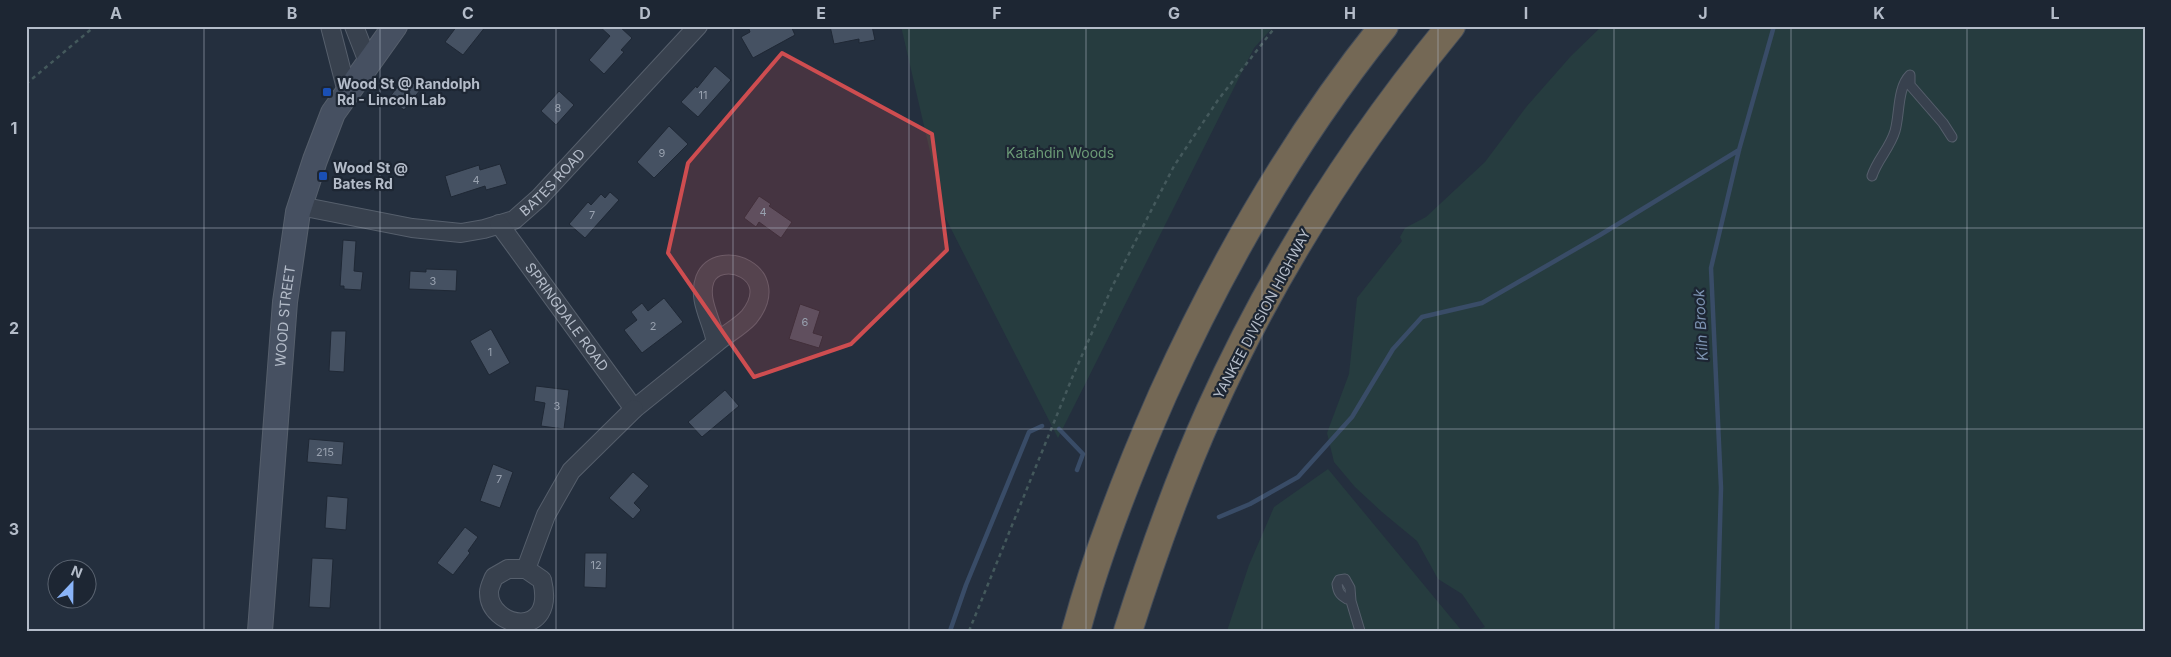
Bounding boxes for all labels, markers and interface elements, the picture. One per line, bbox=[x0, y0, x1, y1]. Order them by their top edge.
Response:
text: A bbox=[110, 3, 122, 23]
text: B bbox=[287, 3, 297, 23]
text: C bbox=[462, 3, 474, 23]
text: D bbox=[639, 3, 651, 23]
text: E bbox=[816, 3, 826, 23]
text: F bbox=[992, 3, 1002, 23]
text: G bbox=[1168, 3, 1180, 23]
text: H bbox=[1344, 3, 1356, 23]
text: I bbox=[1524, 3, 1528, 23]
text: J bbox=[1698, 3, 1708, 23]
text: K bbox=[1873, 3, 1885, 23]
text: L bbox=[2050, 3, 2060, 23]
place label: Wood St @ Randolph Rd - Lincoln Lab bbox=[337, 75, 480, 108]
marker: Wood St @ Randolph Rd - Lincoln Lab bbox=[321, 86, 333, 98]
house number: 11 bbox=[699, 88, 707, 102]
house number: 8 bbox=[555, 101, 562, 115]
text: 1 bbox=[11, 118, 17, 138]
park label: Katahdin Woods bbox=[1006, 144, 1114, 161]
street label: BATES ROAD bbox=[516, 145, 588, 219]
house number: 9 bbox=[659, 146, 666, 160]
place label: Wood St @ Bates Rd bbox=[333, 159, 408, 192]
marker: Wood St @ Bates Rd bbox=[317, 170, 329, 182]
house number: 4 bbox=[472, 173, 480, 187]
house number: 4 bbox=[759, 205, 767, 219]
house number: 7 bbox=[589, 208, 595, 222]
street label: YANKEE DIVISION HIGHWAY bbox=[1209, 225, 1314, 402]
street label: SPRINGDALE ROAD bbox=[522, 259, 612, 374]
street label: WOOD STREET bbox=[271, 264, 298, 367]
house number: 3 bbox=[430, 274, 437, 288]
water label: Kiln Brook bbox=[1689, 288, 1712, 362]
house number: 6 bbox=[802, 315, 809, 329]
text: 2 bbox=[9, 318, 19, 338]
house number: 2 bbox=[650, 319, 656, 333]
house number: 1 bbox=[488, 345, 492, 359]
house number: 3 bbox=[554, 399, 561, 413]
house number: 215 bbox=[316, 445, 334, 459]
house number: 7 bbox=[496, 472, 502, 486]
text: 3 bbox=[9, 519, 19, 539]
house number: 12 bbox=[590, 558, 602, 572]
north arrow bbox=[48, 560, 98, 610]
text: N bbox=[69, 562, 85, 581]

